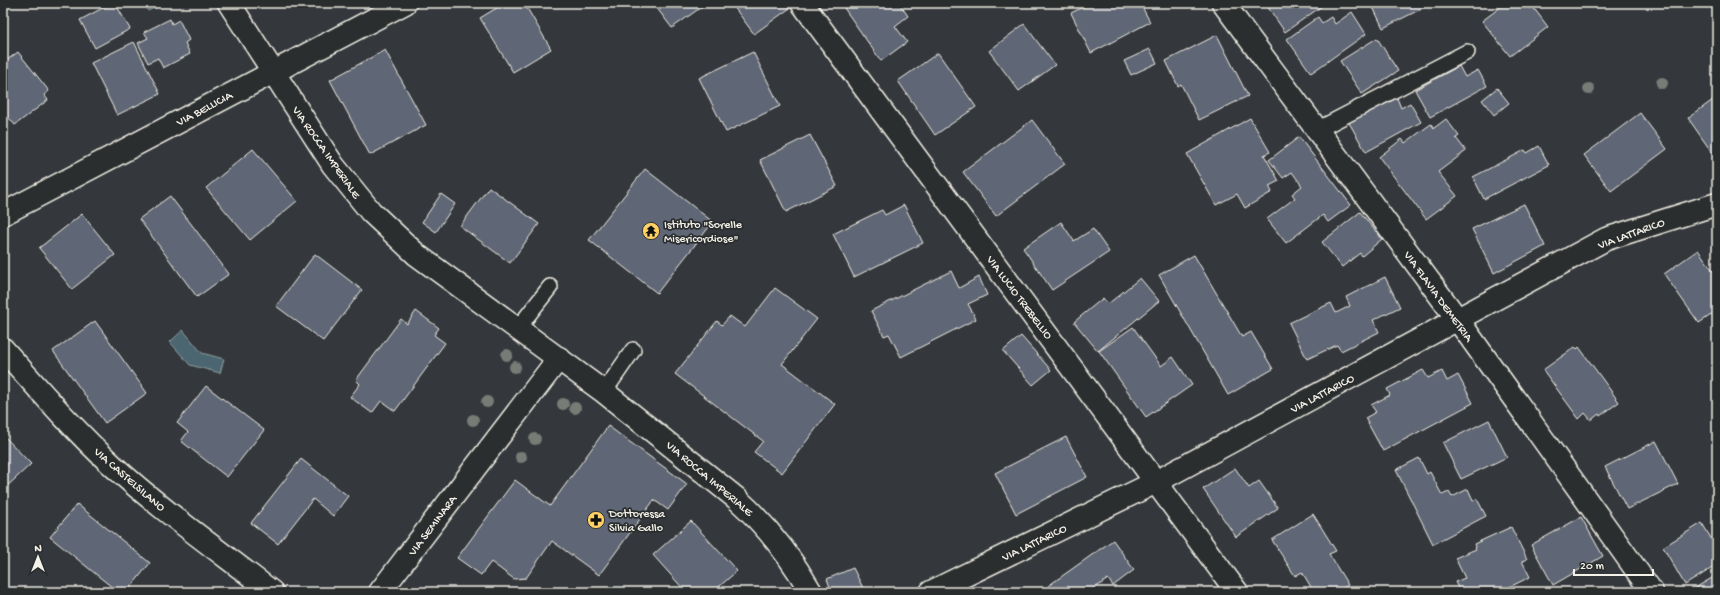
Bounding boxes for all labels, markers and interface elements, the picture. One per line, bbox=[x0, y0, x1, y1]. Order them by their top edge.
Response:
street label: VIA BELLICIA bbox=[174, 89, 236, 131]
street label: VIA ROCCA IMPERIALE bbox=[288, 104, 363, 202]
street label: VIA LATTARICO bbox=[1595, 216, 1667, 254]
place label: Istituto "Sorelle Misericordiose" bbox=[664, 219, 743, 247]
temple icon: Istituto "Sorelle Misericordiose" bbox=[641, 221, 661, 241]
street label: VIA FLAVIA DEMETRIA bbox=[1399, 248, 1475, 346]
street label: VIA LUCIO TREBELLIO bbox=[982, 253, 1054, 343]
street label: VIA LATTARICO bbox=[1288, 372, 1357, 418]
street label: VIA ROCCA IMPERIALE bbox=[662, 438, 755, 520]
street label: VIA CASTELSILANO bbox=[89, 445, 167, 515]
street label: VIA SEMINARA bbox=[406, 493, 461, 560]
place label: Dottoressa Silvia Gallo bbox=[608, 508, 665, 536]
pharmacy icon: Dottoressa Silvia Gallo bbox=[586, 510, 606, 530]
street label: VIA LATTARICO bbox=[999, 522, 1069, 566]
north arrow bbox=[18, 537, 58, 577]
text: N bbox=[34, 543, 42, 555]
scale bar bbox=[1574, 551, 1653, 577]
text: 20 m bbox=[1580, 560, 1605, 574]

